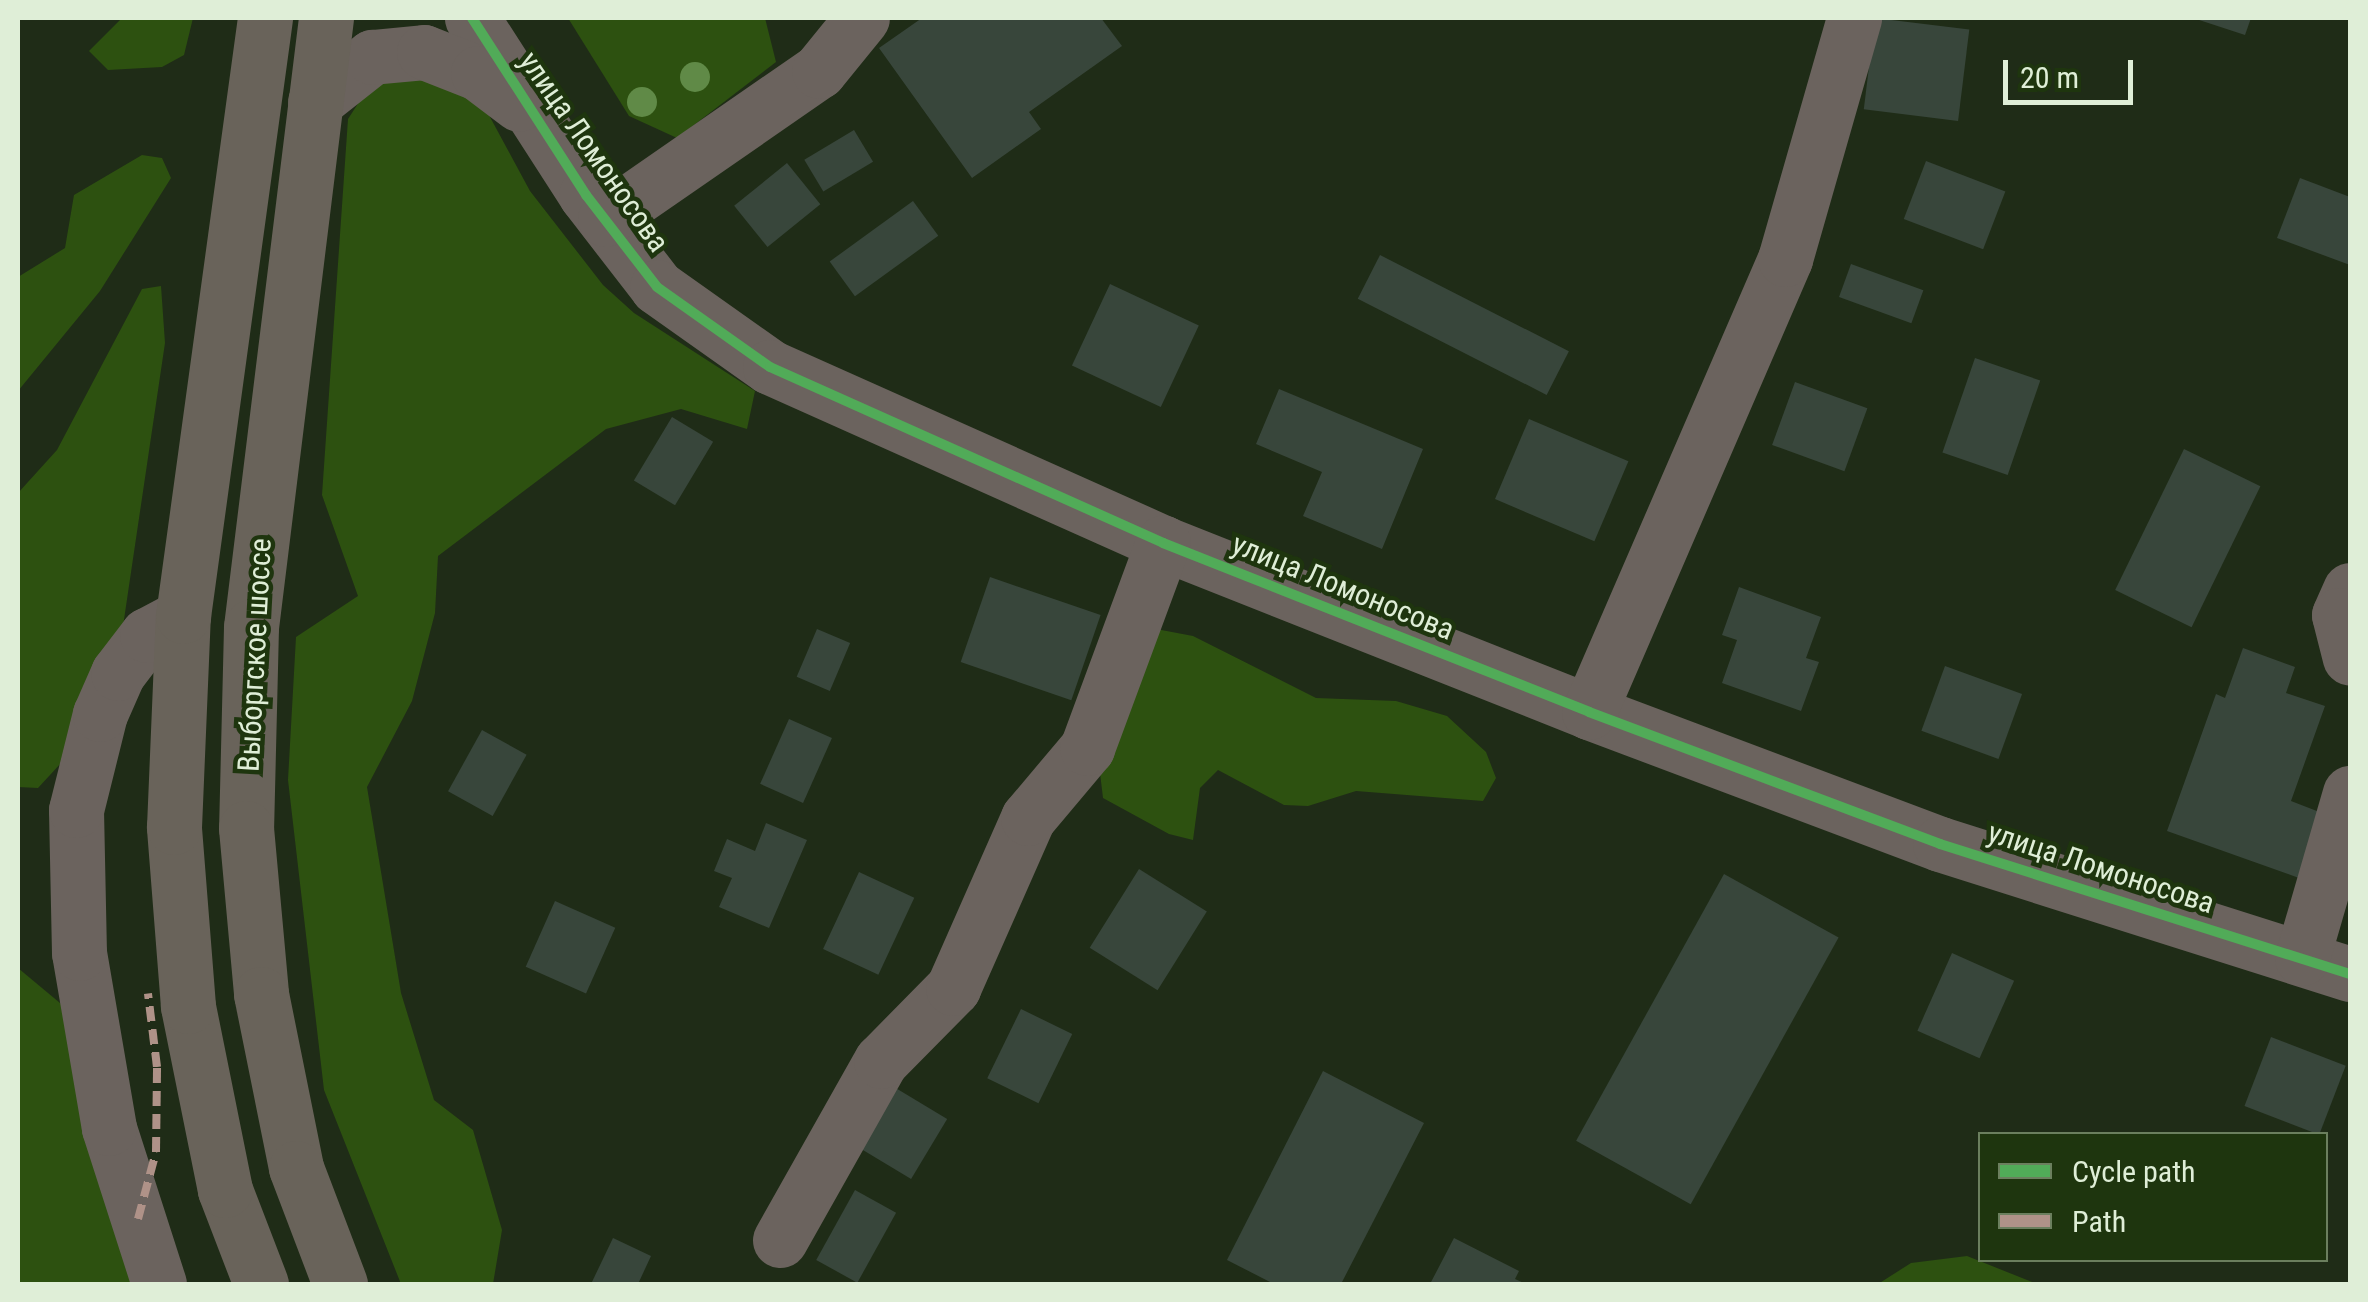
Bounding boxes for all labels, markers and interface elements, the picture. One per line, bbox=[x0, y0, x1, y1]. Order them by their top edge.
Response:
scale bar bbox=[2008, 40, 2138, 102]
street label: улица Ломоносова bbox=[512, 45, 676, 259]
text: 20 m bbox=[2020, 60, 2079, 95]
street label: улица Ломоносова bbox=[1227, 526, 1459, 648]
street label: Выборгское шоссе bbox=[231, 537, 279, 773]
street label: улица Ломоносова bbox=[1983, 814, 2219, 922]
legend bbox=[1978, 1132, 2328, 1262]
text: Cycle path bbox=[2072, 1154, 2196, 1189]
text: Path bbox=[2072, 1204, 2126, 1239]

